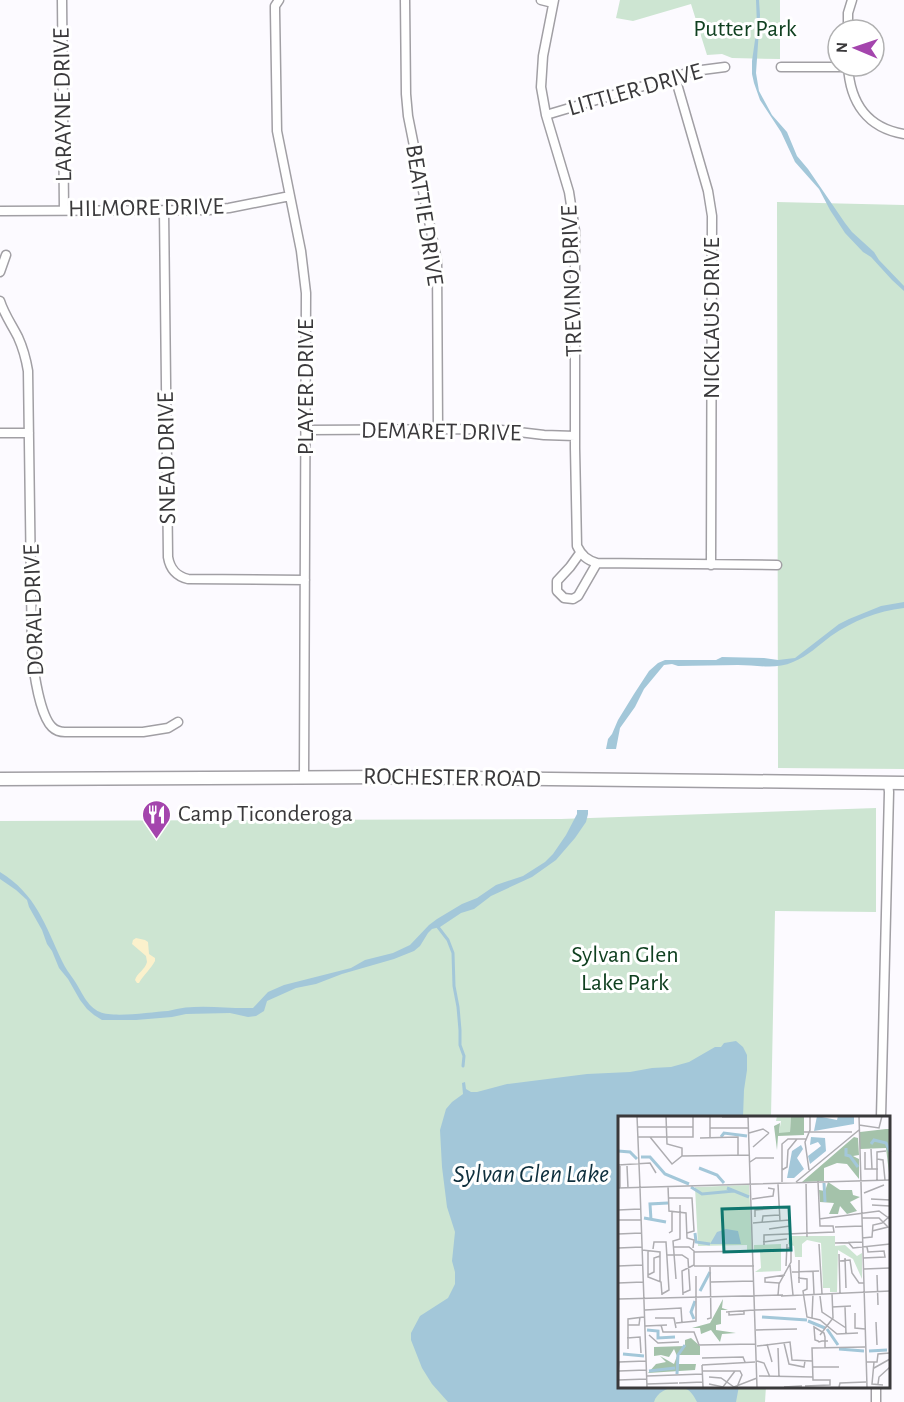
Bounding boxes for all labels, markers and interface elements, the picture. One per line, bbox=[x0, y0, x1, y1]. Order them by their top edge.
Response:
park label: Putter Park bbox=[693, 17, 797, 41]
north arrow bbox=[826, 18, 886, 78]
street label: LARAYNE DRIVE bbox=[50, 27, 76, 182]
text: N bbox=[834, 42, 850, 53]
street label: LITTLER DRIVE bbox=[565, 59, 705, 121]
street label: BEATTIE DRIVE bbox=[401, 143, 447, 288]
street label: HILMORE DRIVE bbox=[68, 195, 225, 221]
street label: TREVINO DRIVE bbox=[557, 204, 587, 357]
street label: NICKLAUS DRIVE bbox=[700, 237, 724, 399]
street label: PLAYER DRIVE bbox=[294, 318, 318, 455]
street label: SNEAD DRIVE bbox=[154, 391, 180, 524]
street label: DEMARET DRIVE bbox=[361, 419, 522, 445]
street label: DORAL DRIVE bbox=[20, 543, 48, 676]
street label: ROCHESTER ROAD bbox=[363, 764, 541, 792]
restaurant icon: Camp Ticonderoga bbox=[141, 798, 173, 840]
place label: Camp Ticonderoga bbox=[178, 802, 353, 826]
park label: Sylvan Glen Lake Park bbox=[571, 943, 679, 995]
inset map bbox=[618, 1116, 889, 1387]
water label: Sylvan Glen Lake bbox=[453, 1161, 609, 1187]

